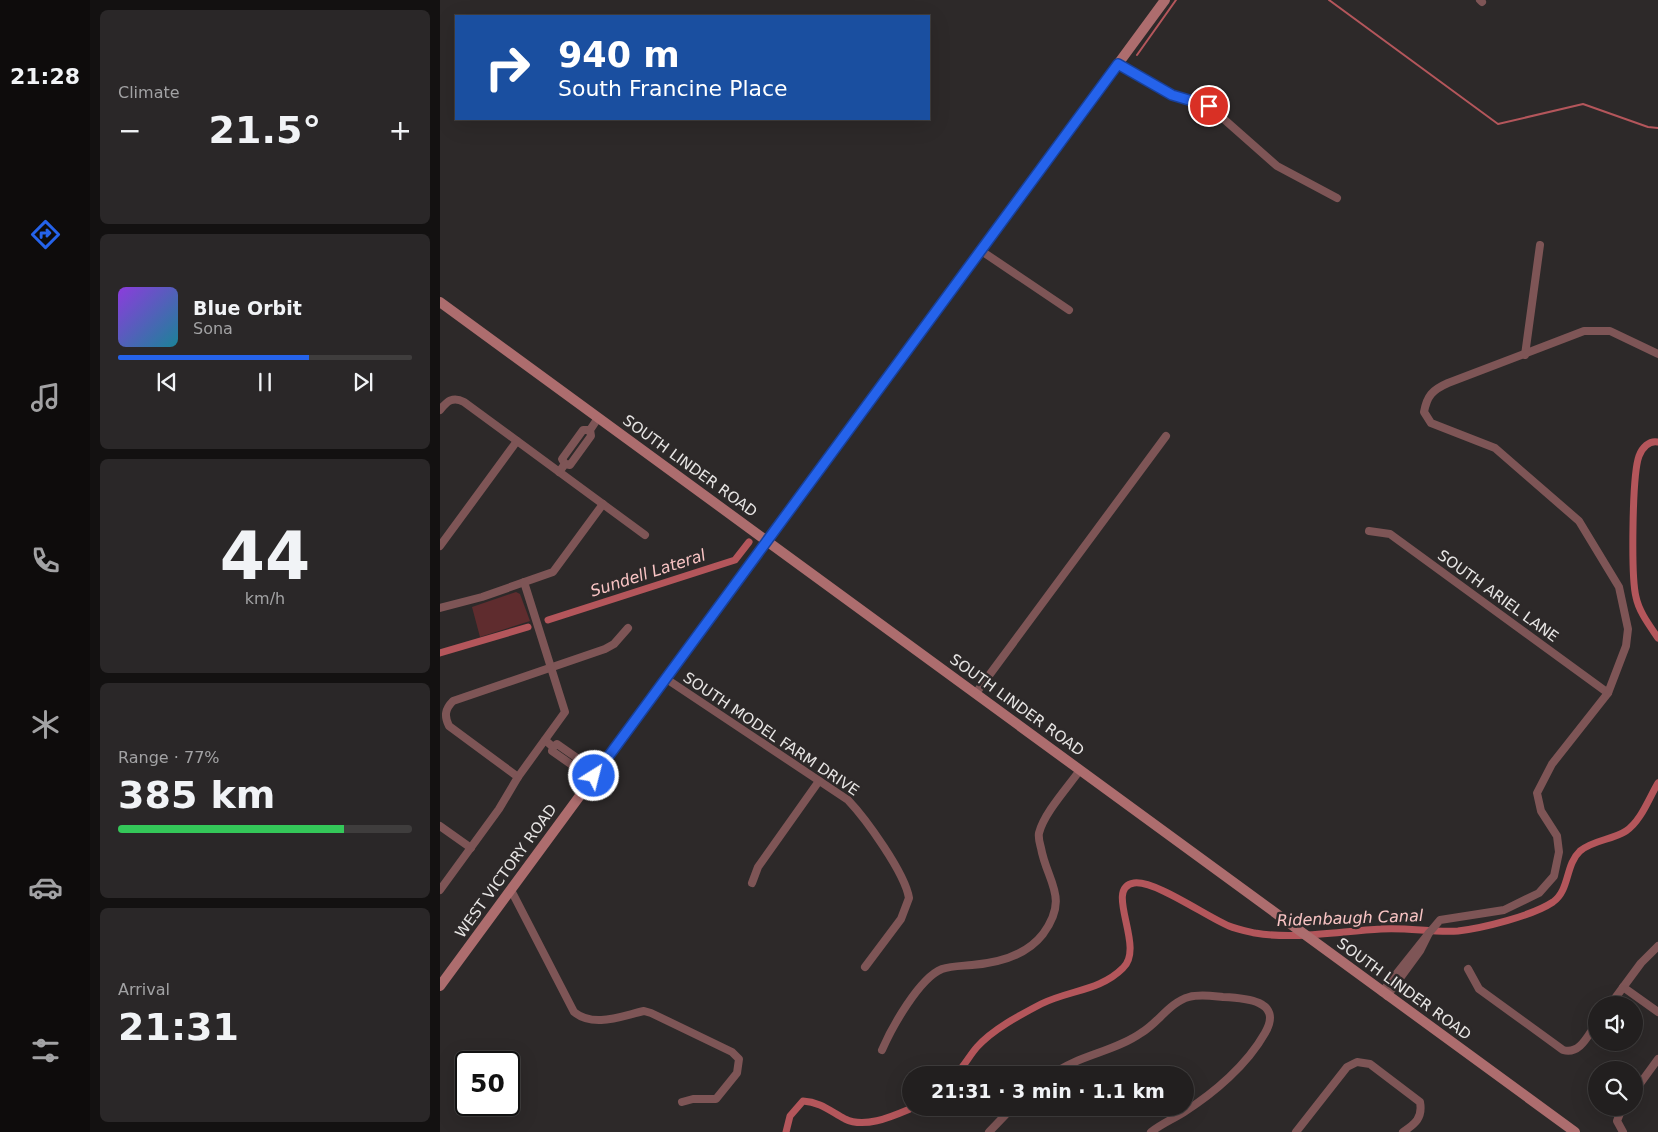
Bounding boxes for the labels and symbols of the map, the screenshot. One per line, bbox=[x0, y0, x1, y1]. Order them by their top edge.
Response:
pin bbox=[1188, 85, 1230, 127]
street label: SOUTH LINDER ROAD bbox=[619, 411, 761, 521]
water label: Sundell Lateral bbox=[588, 545, 709, 601]
street label: SOUTH ARIEL LANE bbox=[1434, 546, 1562, 646]
street label: SOUTH LINDER ROAD bbox=[946, 650, 1088, 760]
street label: SOUTH MODEL FARM DRIVE bbox=[680, 668, 862, 800]
position arrow bbox=[567, 749, 619, 801]
street label: WEST VICTORY ROAD bbox=[451, 801, 561, 941]
water label: Ridenbaugh Canal bbox=[1276, 906, 1424, 930]
street label: SOUTH LINDER ROAD bbox=[1333, 934, 1475, 1044]
speed limit sign: 50 bbox=[455, 1051, 520, 1116]

